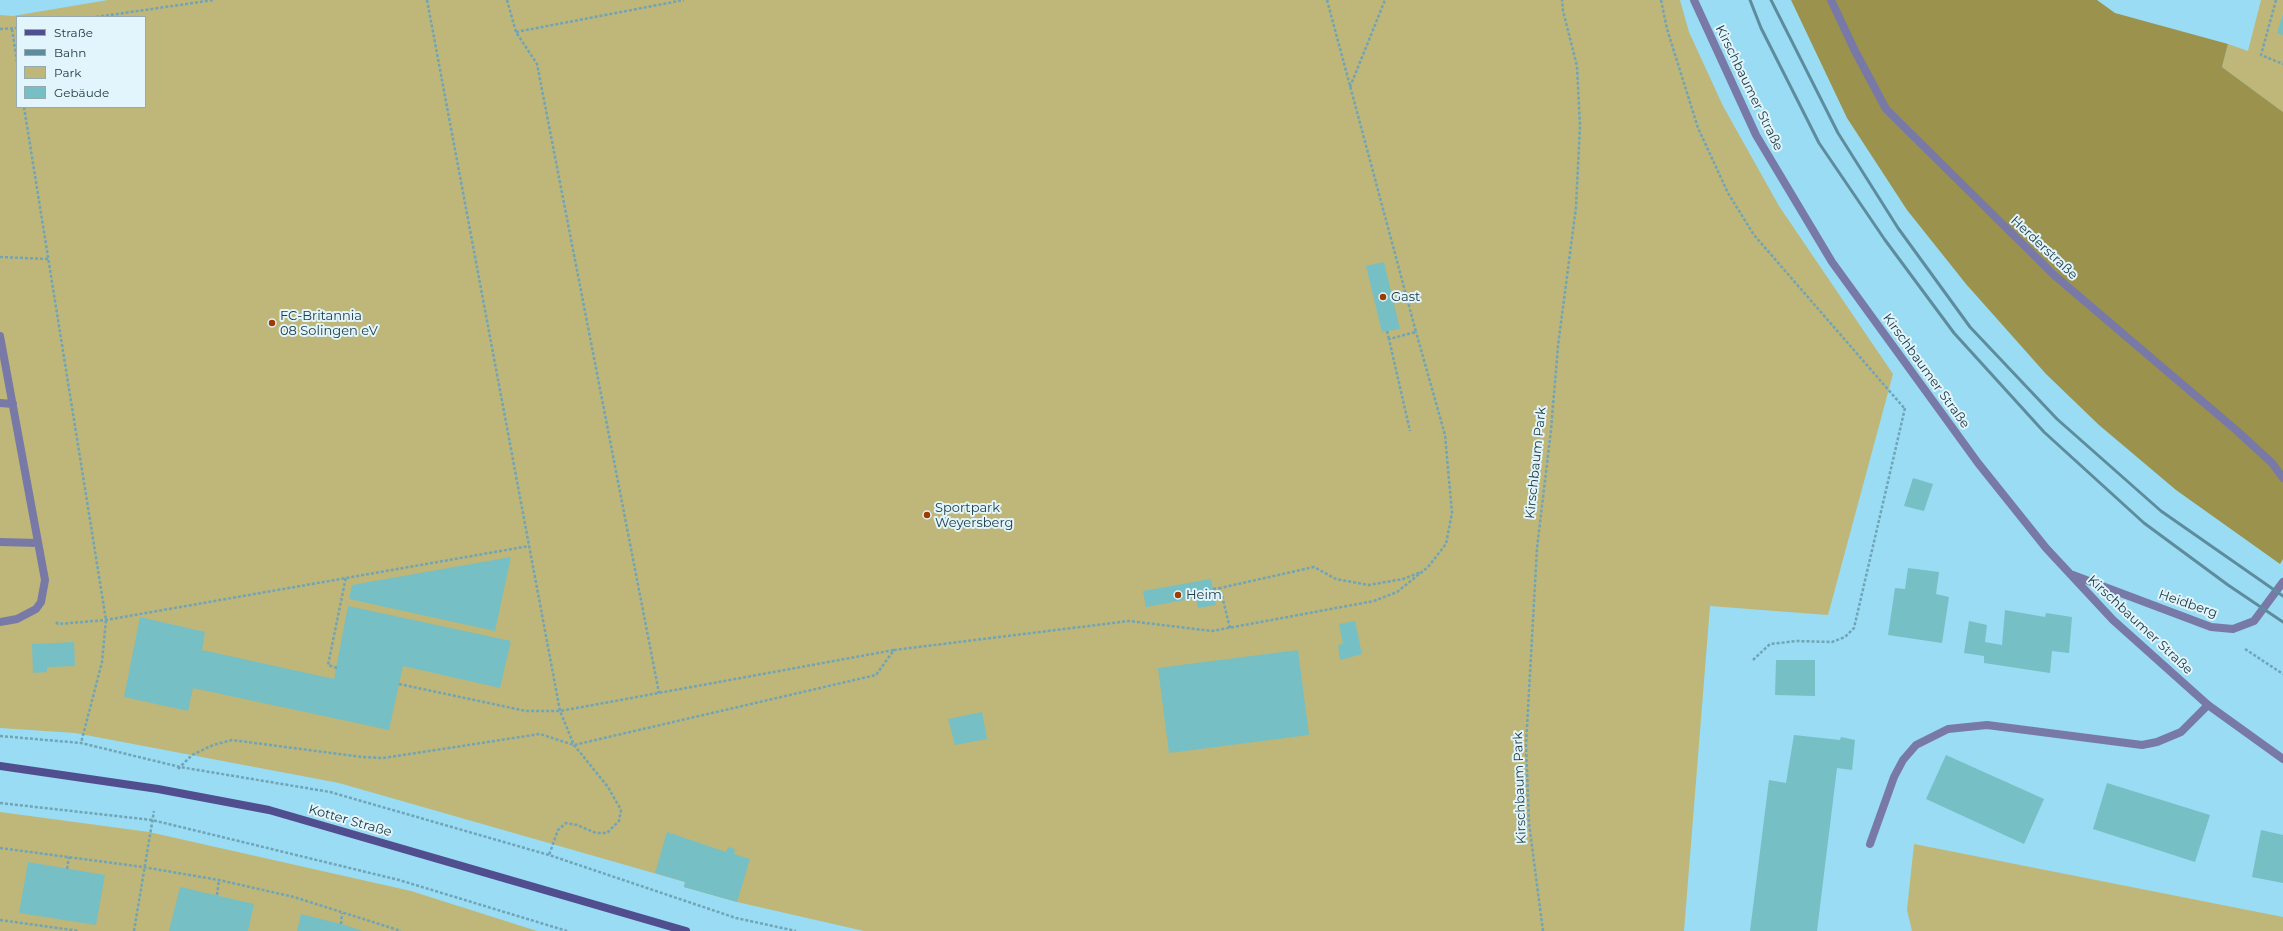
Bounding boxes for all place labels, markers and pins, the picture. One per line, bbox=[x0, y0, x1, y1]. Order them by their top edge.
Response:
place label: Gast bbox=[1391, 289, 1420, 305]
marker: Gast bbox=[1378, 292, 1388, 302]
place label: FC-Britannia 08 Solingen eV bbox=[280, 308, 378, 339]
marker: FC-Britannia 08 Solingen eV bbox=[267, 318, 277, 328]
place label: Sportpark Weyersberg bbox=[935, 500, 1013, 531]
marker: Sportpark Weyersberg bbox=[922, 510, 932, 520]
place label: Heim bbox=[1186, 587, 1222, 603]
marker: Heim bbox=[1173, 590, 1183, 600]

